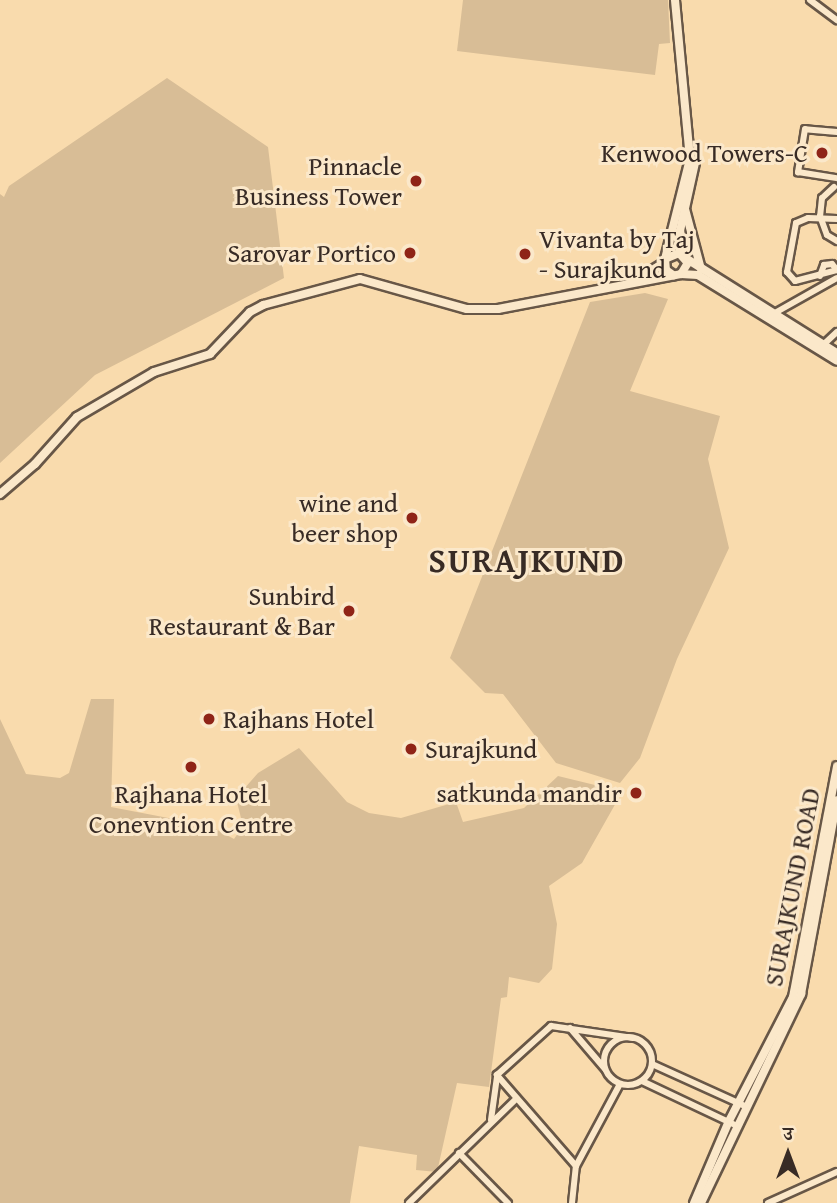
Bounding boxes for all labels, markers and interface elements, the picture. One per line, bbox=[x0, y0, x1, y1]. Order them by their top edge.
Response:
place label: Kenwood Towers-C bbox=[601, 137, 808, 169]
marker: Kenwood Towers-C bbox=[814, 145, 830, 161]
place label: Pinnacle Business Tower bbox=[235, 150, 402, 212]
marker: Pinnacle Business Tower bbox=[408, 173, 424, 189]
place label: Vivanta by Taj - Surajkund bbox=[539, 223, 695, 284]
place label: Sarovar Portico bbox=[228, 237, 396, 269]
marker: Sarovar Portico bbox=[402, 245, 418, 261]
marker: Vivanta by Taj - Surajkund bbox=[517, 246, 533, 262]
place label: wine and beer shop bbox=[291, 487, 398, 548]
marker: wine and beer shop bbox=[404, 510, 420, 526]
district label: SURAJKUND bbox=[430, 541, 624, 581]
place label: Sunbird Restaurant & Bar bbox=[149, 580, 335, 642]
marker: Sunbird Restaurant & Bar bbox=[341, 603, 357, 619]
place label: Rajhans Hotel bbox=[223, 703, 374, 735]
marker: Rajhans Hotel bbox=[201, 711, 217, 727]
place label: Surajkund bbox=[425, 733, 537, 765]
marker: Surajkund bbox=[403, 741, 419, 757]
marker: Rajhana Hotel Conevntion Centre bbox=[183, 759, 199, 775]
place label: satkunda mandir bbox=[436, 777, 622, 809]
place label: Rajhana Hotel Conevntion Centre bbox=[89, 778, 293, 840]
marker: satkunda mandir bbox=[628, 785, 644, 801]
street label: SURAJKUND ROAD bbox=[757, 785, 827, 989]
north arrow bbox=[753, 1119, 823, 1189]
text: उ bbox=[783, 1119, 793, 1147]

